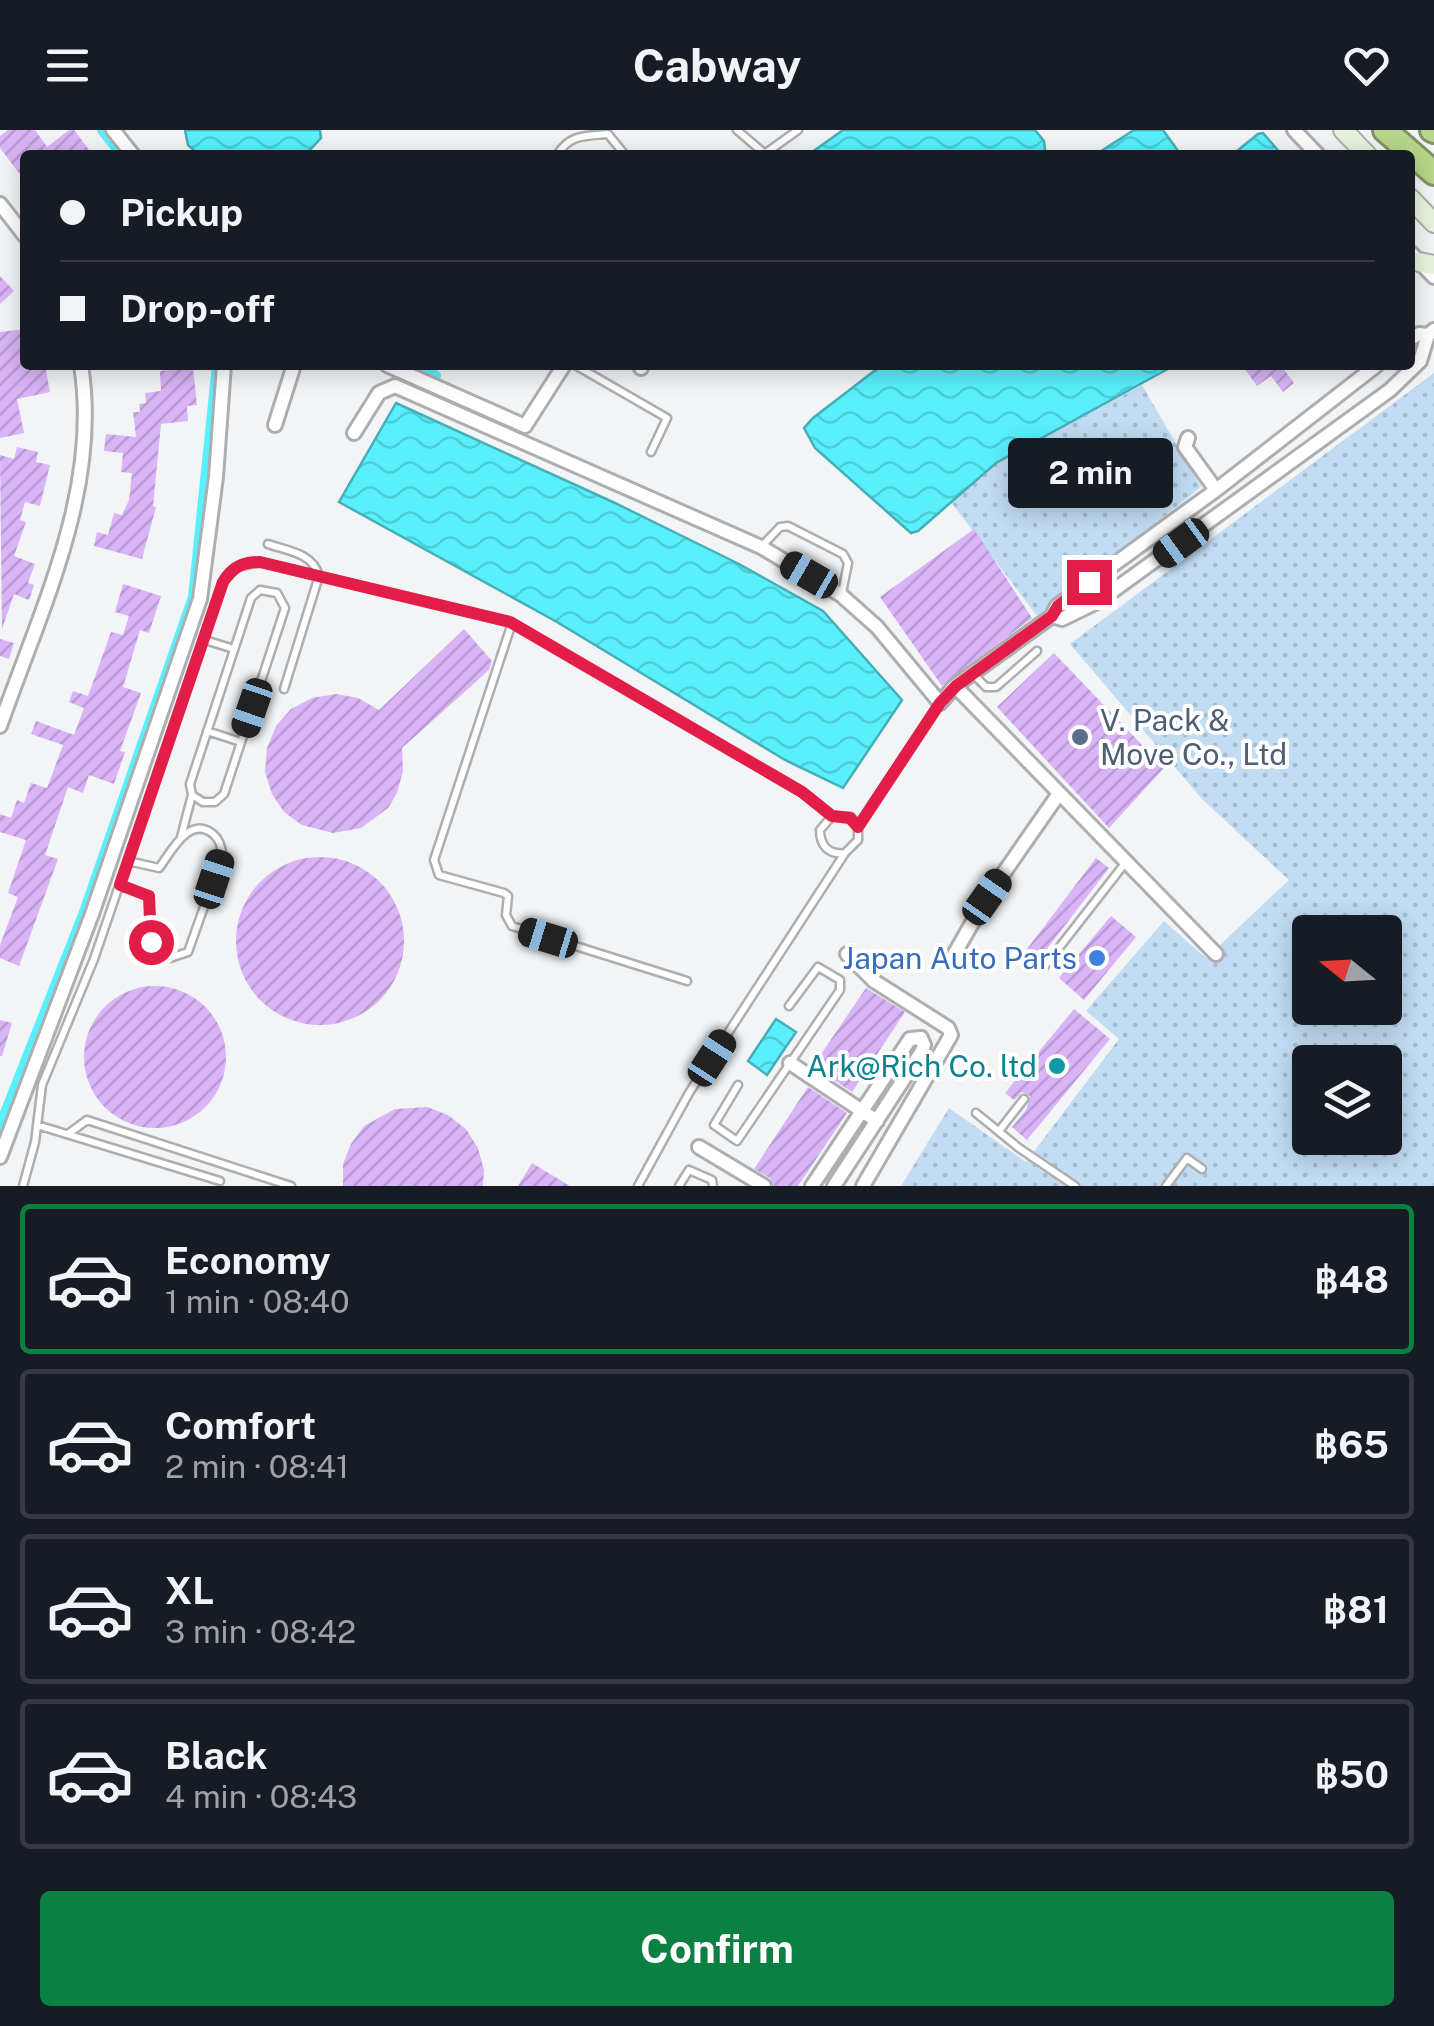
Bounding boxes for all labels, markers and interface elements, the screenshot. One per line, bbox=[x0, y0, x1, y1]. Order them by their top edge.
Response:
icon: menu bbox=[40, 38, 95, 93]
icon: heart bbox=[1339, 38, 1394, 93]
text: Cabway bbox=[633, 39, 801, 92]
text: Pickup bbox=[120, 190, 243, 235]
text: Drop-off bbox=[120, 286, 275, 331]
callout: 2 min bbox=[1006, 437, 1172, 507]
text: 2 min bbox=[1049, 454, 1132, 491]
car bbox=[1148, 513, 1214, 573]
car bbox=[776, 547, 842, 603]
route end bbox=[1067, 560, 1112, 605]
car bbox=[228, 675, 276, 741]
place label: V. Pack & Move Co., Ltd bbox=[1100, 702, 1287, 772]
marker: V. Pack & Move Co., Ltd bbox=[1069, 726, 1091, 748]
car bbox=[190, 846, 238, 912]
car bbox=[958, 864, 1016, 930]
car bbox=[515, 915, 581, 961]
north arrow bbox=[1292, 915, 1402, 1025]
map controls bbox=[1292, 915, 1402, 1155]
route start bbox=[129, 920, 174, 965]
place label: Japan Auto Parts bbox=[843, 940, 1077, 976]
marker: Japan Auto Parts bbox=[1086, 947, 1108, 969]
car bbox=[683, 1025, 741, 1091]
button: layers bbox=[1292, 1045, 1402, 1155]
place label: Ark@Rich Co. ltd bbox=[806, 1048, 1037, 1084]
marker: Ark@Rich Co. ltd bbox=[1046, 1055, 1068, 1077]
icon: car bbox=[45, 1234, 135, 1324]
text: Economy bbox=[165, 1238, 331, 1283]
text: ฿48 bbox=[1314, 1257, 1389, 1302]
text: 1 min · 08:40 bbox=[165, 1283, 350, 1320]
icon: car bbox=[45, 1399, 135, 1489]
text: Comfort bbox=[165, 1403, 316, 1448]
text: ฿65 bbox=[1314, 1422, 1389, 1467]
text: 2 min · 08:41 bbox=[165, 1448, 349, 1485]
icon: car bbox=[45, 1564, 135, 1654]
text: XL bbox=[165, 1568, 214, 1613]
text: ฿81 bbox=[1323, 1587, 1389, 1632]
text: 3 min · 08:42 bbox=[165, 1613, 356, 1650]
icon: car bbox=[45, 1729, 135, 1819]
text: Black bbox=[165, 1733, 268, 1778]
text: ฿50 bbox=[1315, 1752, 1389, 1797]
text: 4 min · 08:43 bbox=[165, 1778, 357, 1815]
button: Confirm bbox=[40, 1891, 1394, 2006]

